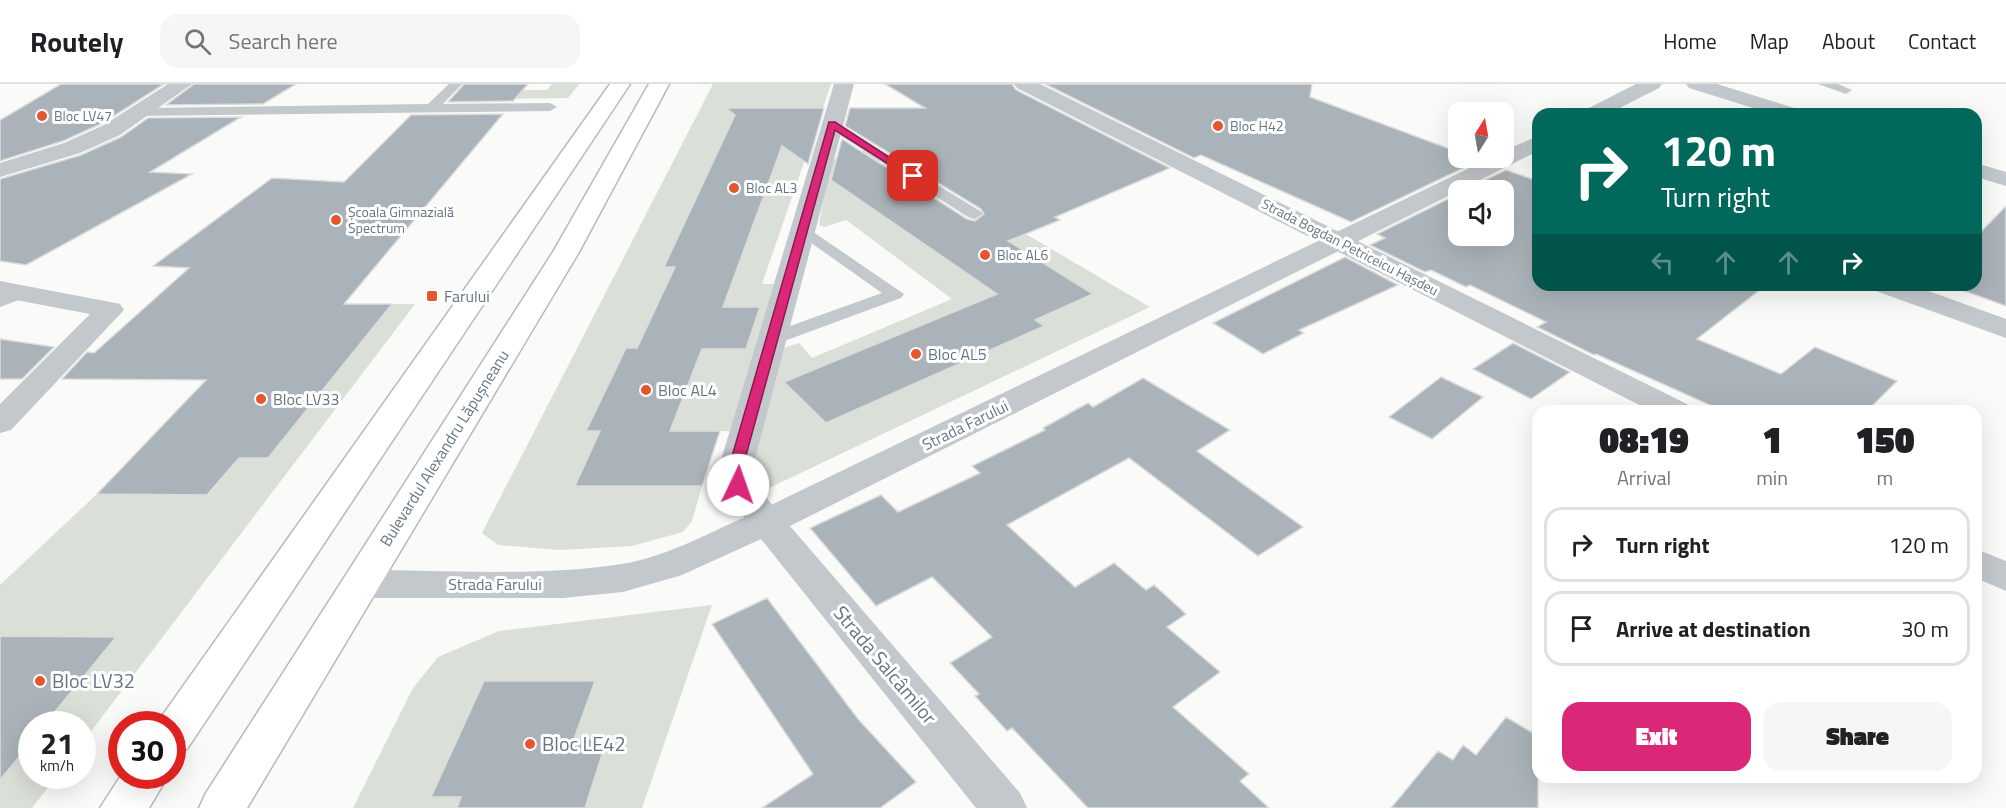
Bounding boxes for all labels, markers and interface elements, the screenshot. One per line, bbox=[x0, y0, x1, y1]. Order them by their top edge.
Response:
search box bbox=[160, 14, 580, 68]
text: Routely bbox=[30, 20, 124, 63]
text: Search here bbox=[229, 24, 338, 58]
icon: search bbox=[181, 25, 214, 58]
text: Home bbox=[1663, 25, 1717, 57]
text: Map bbox=[1750, 25, 1789, 57]
text: About bbox=[1822, 25, 1875, 57]
text: Contact bbox=[1908, 25, 1976, 57]
north arrow bbox=[1448, 102, 1514, 168]
map controls bbox=[1448, 102, 1514, 246]
place label: Bloc LV47 bbox=[54, 105, 112, 126]
marker: Bloc LV47 bbox=[35, 109, 49, 123]
place label: Bloc H42 bbox=[1230, 115, 1284, 136]
text: 120 m bbox=[1661, 118, 1776, 182]
marker: Bloc H42 bbox=[1211, 119, 1225, 133]
icon: right bbox=[1562, 132, 1640, 210]
pin bbox=[887, 150, 938, 201]
icon: arrive bbox=[896, 159, 929, 192]
text: Turn right bbox=[1661, 176, 1770, 217]
place label: Bloc AL3 bbox=[746, 177, 797, 198]
button: sound bbox=[1448, 180, 1514, 246]
marker: Bloc AL3 bbox=[727, 181, 741, 195]
street label: Strada Bogdan Petriceicu Hașdeu bbox=[1258, 193, 1442, 300]
place label: Școala Gimnazială Spectrum bbox=[348, 201, 454, 238]
marker: Școala Gimnazială Spectrum bbox=[329, 213, 343, 227]
place label: Bloc AL6 bbox=[997, 244, 1048, 265]
icon: left bbox=[1646, 246, 1679, 279]
icon: ahead bbox=[1709, 246, 1742, 279]
icon: ahead bbox=[1772, 246, 1805, 279]
icon: right bbox=[1835, 246, 1868, 279]
marker: Bloc AL6 bbox=[978, 248, 992, 262]
place label: Farului bbox=[444, 284, 490, 308]
marker: Farului bbox=[425, 289, 439, 303]
place label: Bloc AL5 bbox=[928, 342, 987, 366]
street label: Bulevardul Alexandru Lăpușneanu bbox=[373, 345, 515, 551]
marker: Bloc AL5 bbox=[909, 347, 923, 361]
place label: Bloc AL4 bbox=[658, 378, 717, 402]
marker: Bloc AL4 bbox=[639, 383, 653, 397]
place label: Bloc LV33 bbox=[273, 387, 339, 411]
marker: Bloc LV33 bbox=[254, 392, 268, 406]
street label: Strada Farului bbox=[918, 394, 1012, 456]
text: 08:19 bbox=[1599, 412, 1689, 467]
text: 1 bbox=[1762, 412, 1782, 467]
text: 150 bbox=[1855, 412, 1915, 467]
position arrow bbox=[706, 453, 770, 517]
text: Arrival bbox=[1617, 462, 1671, 493]
text: min bbox=[1756, 462, 1788, 493]
text: m bbox=[1877, 462, 1893, 493]
icon: right bbox=[1565, 528, 1598, 561]
text: Turn right bbox=[1616, 528, 1710, 562]
text: 120 m bbox=[1889, 528, 1949, 562]
street label: Strada Farului bbox=[448, 572, 542, 596]
street label: Strada Salcâmilor bbox=[826, 598, 945, 731]
icon: arrive bbox=[1565, 612, 1598, 645]
text: Arrive at destination bbox=[1616, 612, 1811, 646]
text: 30 m bbox=[1901, 612, 1949, 646]
place label: Bloc LV32 bbox=[52, 665, 135, 696]
marker: Bloc LV32 bbox=[33, 674, 47, 688]
button: Exit bbox=[1562, 702, 1751, 771]
button: Share bbox=[1763, 702, 1952, 771]
speed limit sign: 30 bbox=[108, 711, 186, 789]
text: 21 bbox=[40, 720, 74, 766]
place label: Bloc LE42 bbox=[542, 728, 626, 759]
marker: Bloc LE42 bbox=[523, 737, 537, 751]
text: km/h bbox=[40, 754, 74, 777]

